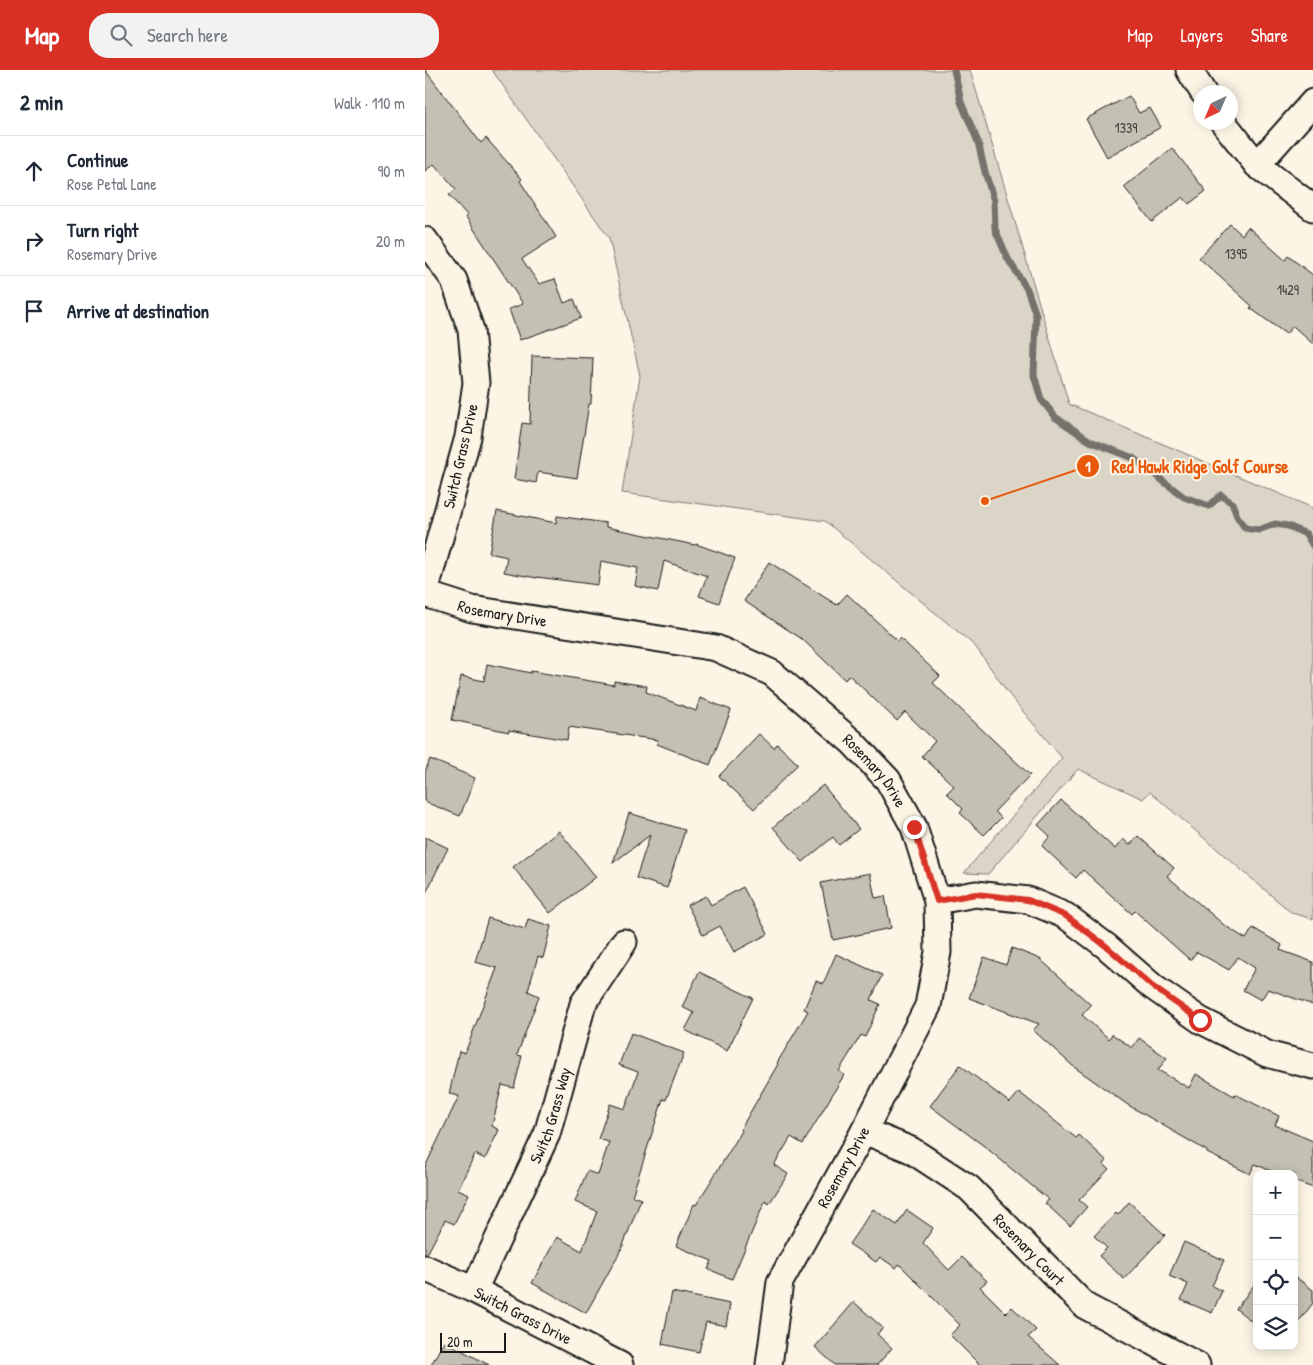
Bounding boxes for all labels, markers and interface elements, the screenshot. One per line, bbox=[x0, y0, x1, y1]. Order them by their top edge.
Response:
search box bbox=[89, 13, 439, 58]
text: Map bbox=[25, 19, 59, 51]
icon: search bbox=[107, 21, 135, 49]
text: Search here bbox=[147, 22, 228, 48]
text: Map bbox=[1127, 23, 1153, 48]
text: Layers bbox=[1181, 23, 1223, 48]
text: Share bbox=[1251, 23, 1288, 48]
north arrow bbox=[1193, 85, 1238, 130]
text: 2 min bbox=[20, 88, 63, 117]
text: Walk · 110 m bbox=[334, 92, 405, 114]
house number: 1339 bbox=[1115, 118, 1137, 137]
text: Continue bbox=[67, 147, 128, 173]
icon: ahead bbox=[20, 157, 48, 185]
text: 90 m bbox=[377, 160, 405, 182]
text: Rose Petal Lane bbox=[67, 173, 157, 195]
text: Turn right bbox=[67, 217, 138, 243]
icon: right bbox=[20, 227, 48, 255]
text: 20 m bbox=[376, 230, 405, 252]
text: Rosemary Drive bbox=[67, 243, 157, 265]
house number: 1395 bbox=[1225, 244, 1247, 263]
house number: 1429 bbox=[1277, 280, 1299, 299]
icon: arrive bbox=[20, 297, 48, 325]
text: Arrive at destination bbox=[67, 298, 209, 324]
street label: Switch Grass Drive bbox=[437, 401, 483, 510]
callout: Red Hawk Ridge Golf Course bbox=[1076, 450, 1298, 483]
text: Red Hawk Ridge Golf Course bbox=[1111, 454, 1289, 480]
text: 1 bbox=[1085, 456, 1091, 477]
street label: Rosemary Drive bbox=[455, 594, 549, 632]
street label: Rosemary Drive bbox=[838, 728, 912, 812]
route end bbox=[903, 816, 926, 839]
route start bbox=[1189, 1009, 1212, 1032]
street label: Switch Grass Way bbox=[524, 1065, 576, 1167]
street label: Rosemary Drive bbox=[812, 1122, 875, 1212]
map controls bbox=[1253, 1170, 1298, 1350]
button: + bbox=[1253, 1170, 1298, 1215]
street label: Rosemary Court bbox=[989, 1208, 1070, 1291]
button: − bbox=[1253, 1215, 1298, 1260]
button: locate bbox=[1253, 1260, 1298, 1305]
street label: Switch Grass Drive bbox=[471, 1281, 576, 1350]
button: layers bbox=[1253, 1305, 1298, 1350]
scale bar bbox=[440, 1330, 506, 1353]
text: 20 m bbox=[447, 1332, 473, 1351]

